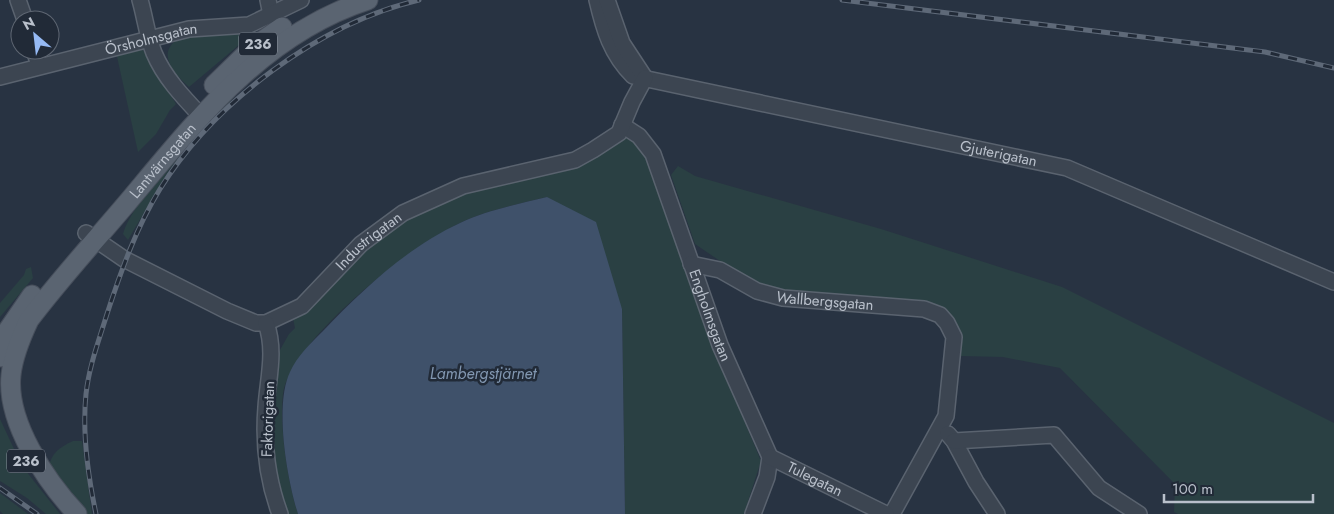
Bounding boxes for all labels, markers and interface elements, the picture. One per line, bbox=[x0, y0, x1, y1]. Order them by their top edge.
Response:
north arrow bbox=[10, 10, 60, 60]
text: N bbox=[19, 12, 39, 35]
street label: Örsholmsgatan bbox=[103, 17, 198, 61]
road number: 236 bbox=[239, 33, 277, 56]
street label: Lantvärnsgatan bbox=[124, 118, 201, 203]
street label: Gjuterigatan bbox=[958, 135, 1039, 172]
street label: Industrigatan bbox=[330, 206, 406, 275]
street label: Engholmsgatan bbox=[683, 266, 737, 365]
street label: Wallbergsgatan bbox=[773, 286, 874, 316]
water label: Lambergstjärnet bbox=[430, 362, 538, 385]
street label: Faktorigatan bbox=[256, 381, 280, 457]
road number: 236 bbox=[7, 450, 45, 472]
street label: Tulegatan bbox=[783, 456, 846, 502]
scale bar bbox=[1164, 472, 1313, 504]
text: 100 m bbox=[1172, 478, 1213, 500]

